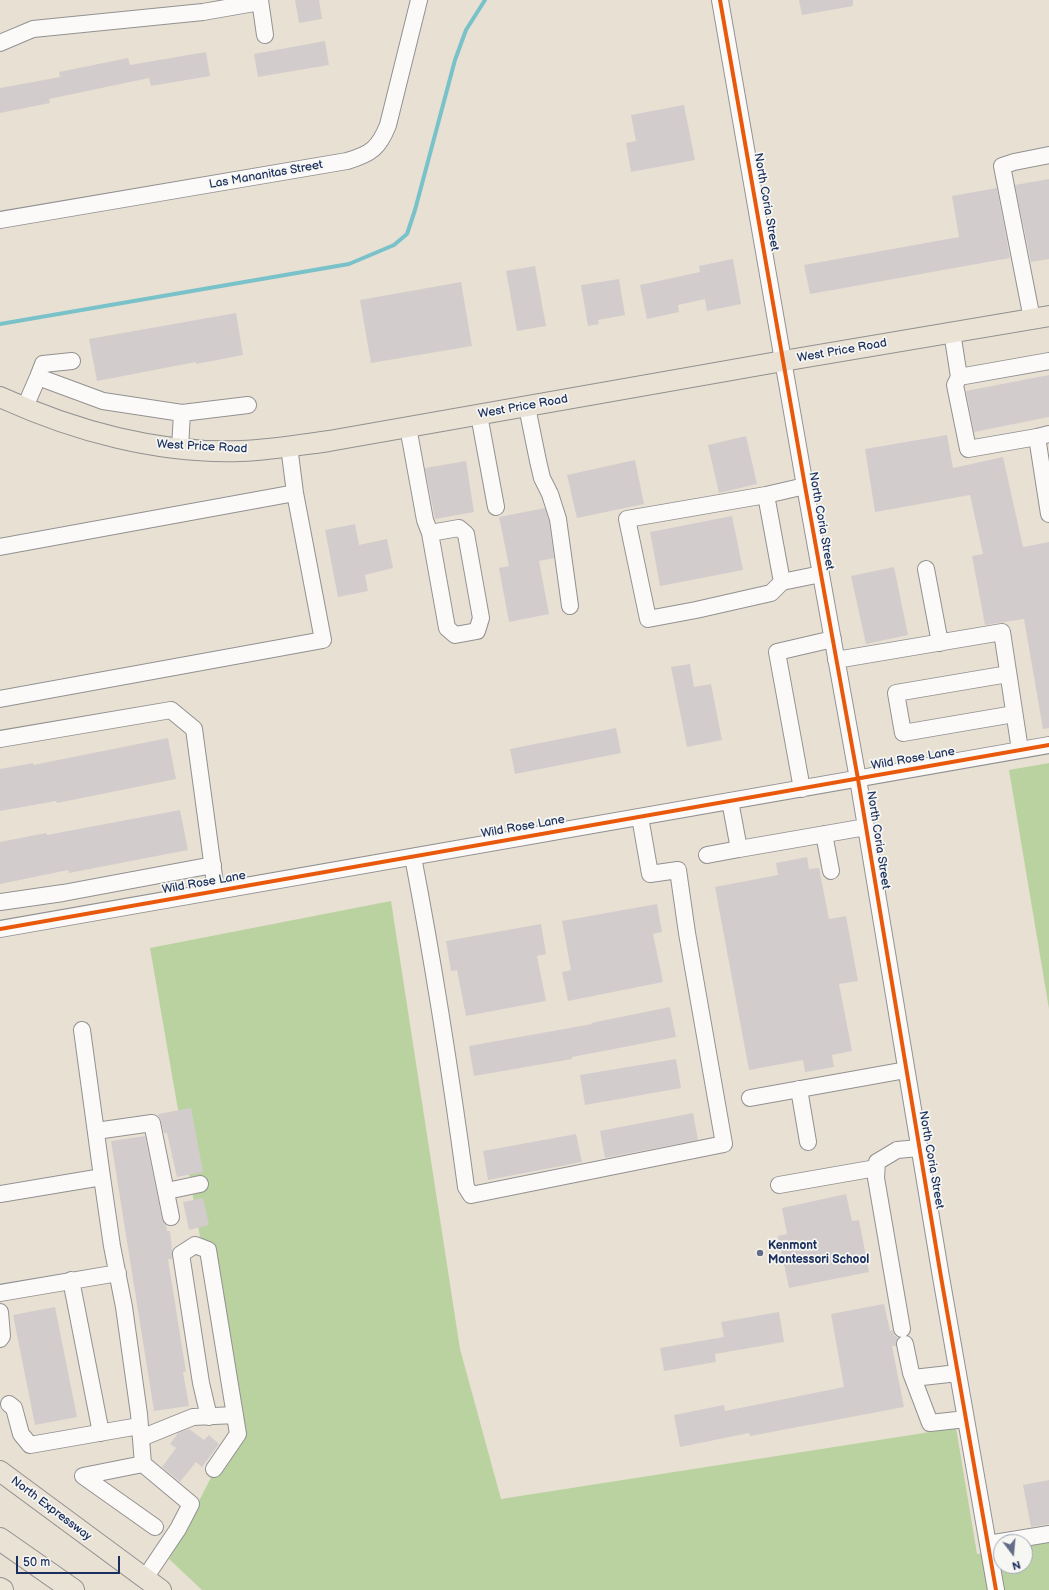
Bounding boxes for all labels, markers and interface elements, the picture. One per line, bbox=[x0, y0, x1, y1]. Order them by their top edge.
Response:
street label: North Coria Street bbox=[750, 152, 782, 252]
street label: Las Mananitas Street bbox=[208, 158, 324, 192]
street label: West Price Road bbox=[796, 336, 888, 366]
street label: West Price Road bbox=[477, 392, 569, 422]
street label: West Price Road bbox=[156, 437, 248, 457]
street label: North Coria Street bbox=[805, 471, 837, 571]
street label: Wild Rose Lane bbox=[870, 745, 956, 773]
street label: North Coria Street bbox=[863, 790, 893, 890]
street label: Wild Rose Lane bbox=[480, 813, 566, 841]
street label: Wild Rose Lane bbox=[161, 869, 247, 897]
street label: North Coria Street bbox=[915, 1110, 947, 1210]
place label: Kenmont Montessori School bbox=[768, 1239, 869, 1267]
marker: Kenmont Montessori School bbox=[755, 1248, 765, 1258]
street label: North Expressway bbox=[8, 1474, 94, 1544]
north arrow bbox=[993, 1534, 1033, 1574]
scale bar bbox=[18, 1548, 122, 1574]
text: 50 m bbox=[23, 1555, 50, 1570]
text: N bbox=[1010, 1558, 1022, 1572]

